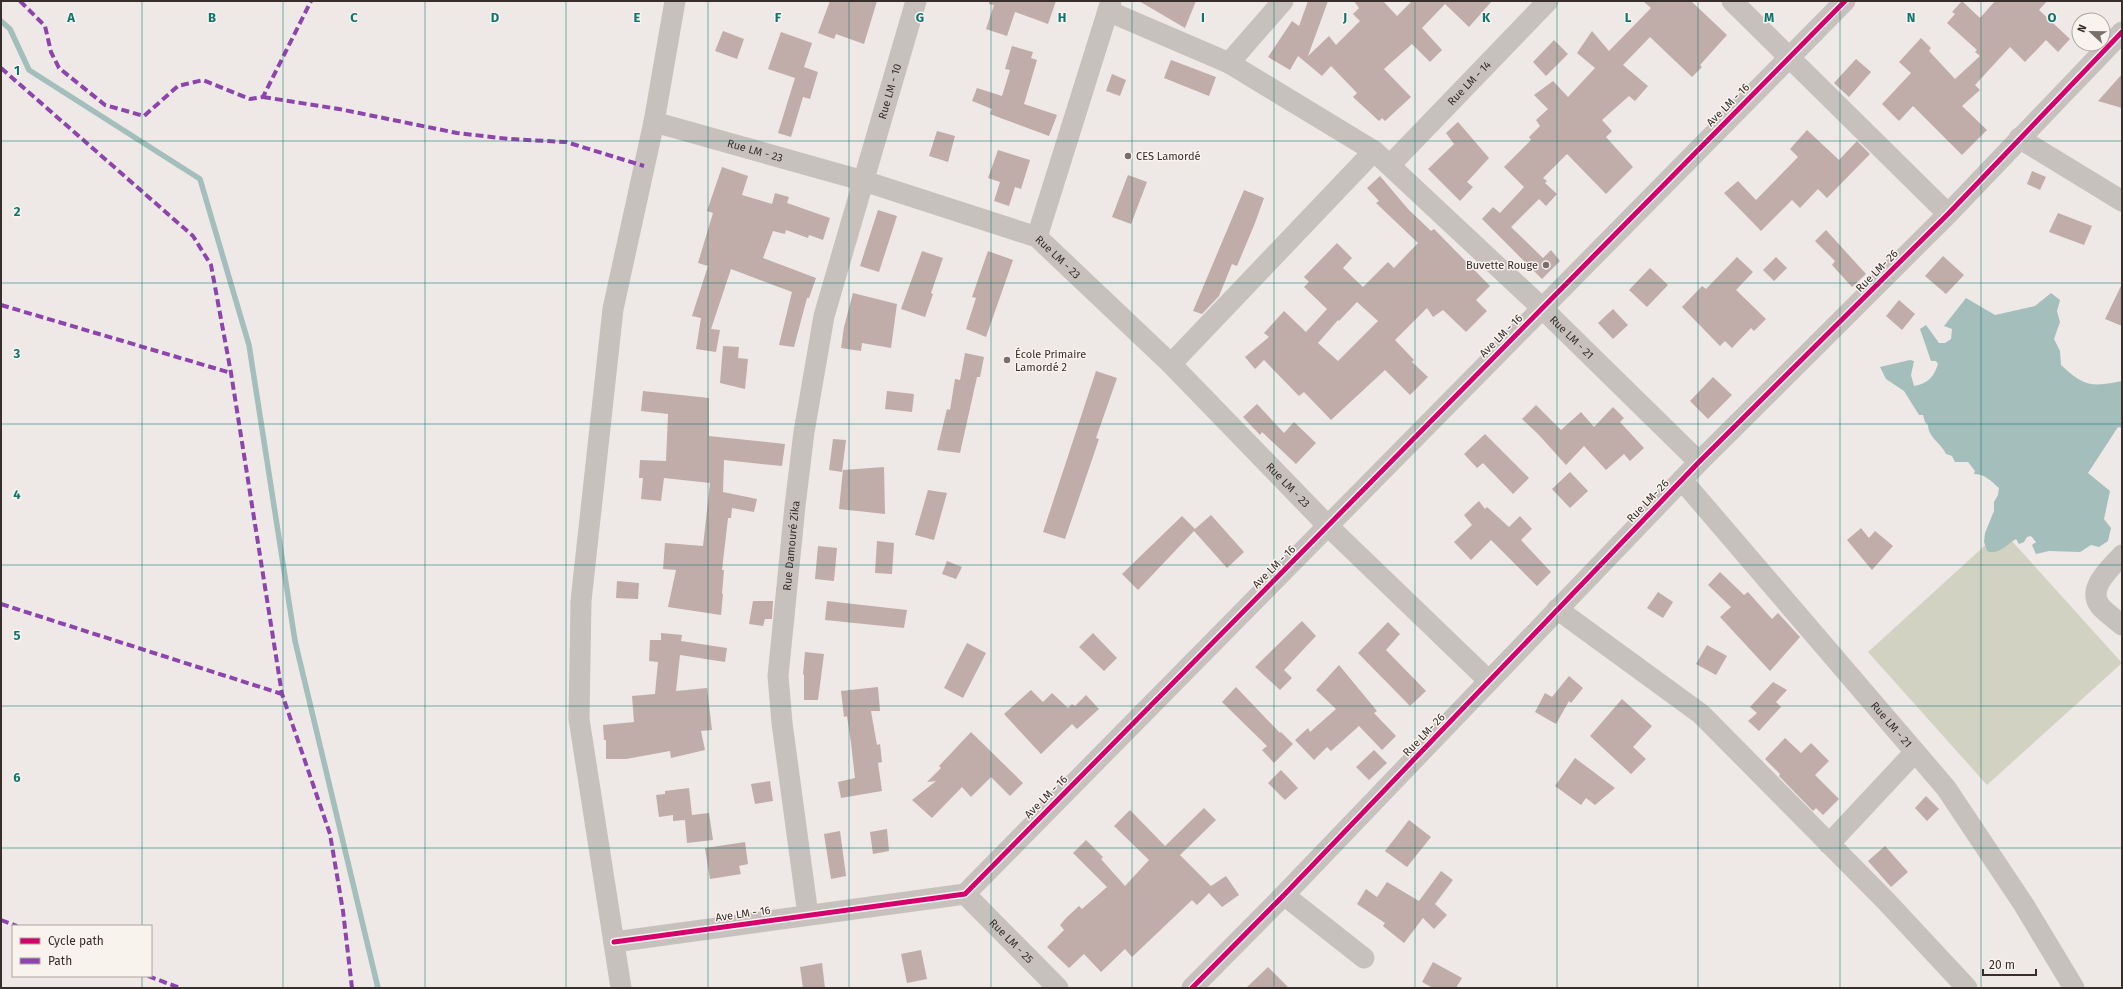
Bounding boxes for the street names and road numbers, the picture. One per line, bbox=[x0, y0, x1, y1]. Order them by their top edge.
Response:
street label: Rue LM - 14 bbox=[1445, 58, 1494, 108]
street label: Rue LM - 10 bbox=[875, 62, 904, 121]
street label: Ave LM - 16 bbox=[1704, 81, 1752, 129]
street label: Rue LM - 23 bbox=[726, 136, 784, 164]
street label: Rue LM - 23 bbox=[1033, 233, 1083, 281]
street label: Rue LM- 26 bbox=[1853, 247, 1901, 295]
street label: Ave LM - 16 bbox=[1477, 312, 1525, 360]
street label: Rue LM - 21 bbox=[1547, 313, 1596, 362]
street label: Rue LM - 23 bbox=[1264, 460, 1313, 510]
street label: Rue LM- 26 bbox=[1624, 477, 1672, 525]
street label: Rue Damouré Zika bbox=[780, 500, 802, 591]
street label: Ave LM - 16 bbox=[1250, 543, 1298, 591]
street label: Rue LM - 21 bbox=[1868, 699, 1915, 750]
street label: Rue LM- 26 bbox=[1400, 711, 1448, 759]
street label: Ave LM - 16 bbox=[1022, 773, 1070, 821]
street label: Ave LM - 16 bbox=[715, 904, 771, 924]
street label: Rue LM - 25 bbox=[987, 916, 1036, 966]

